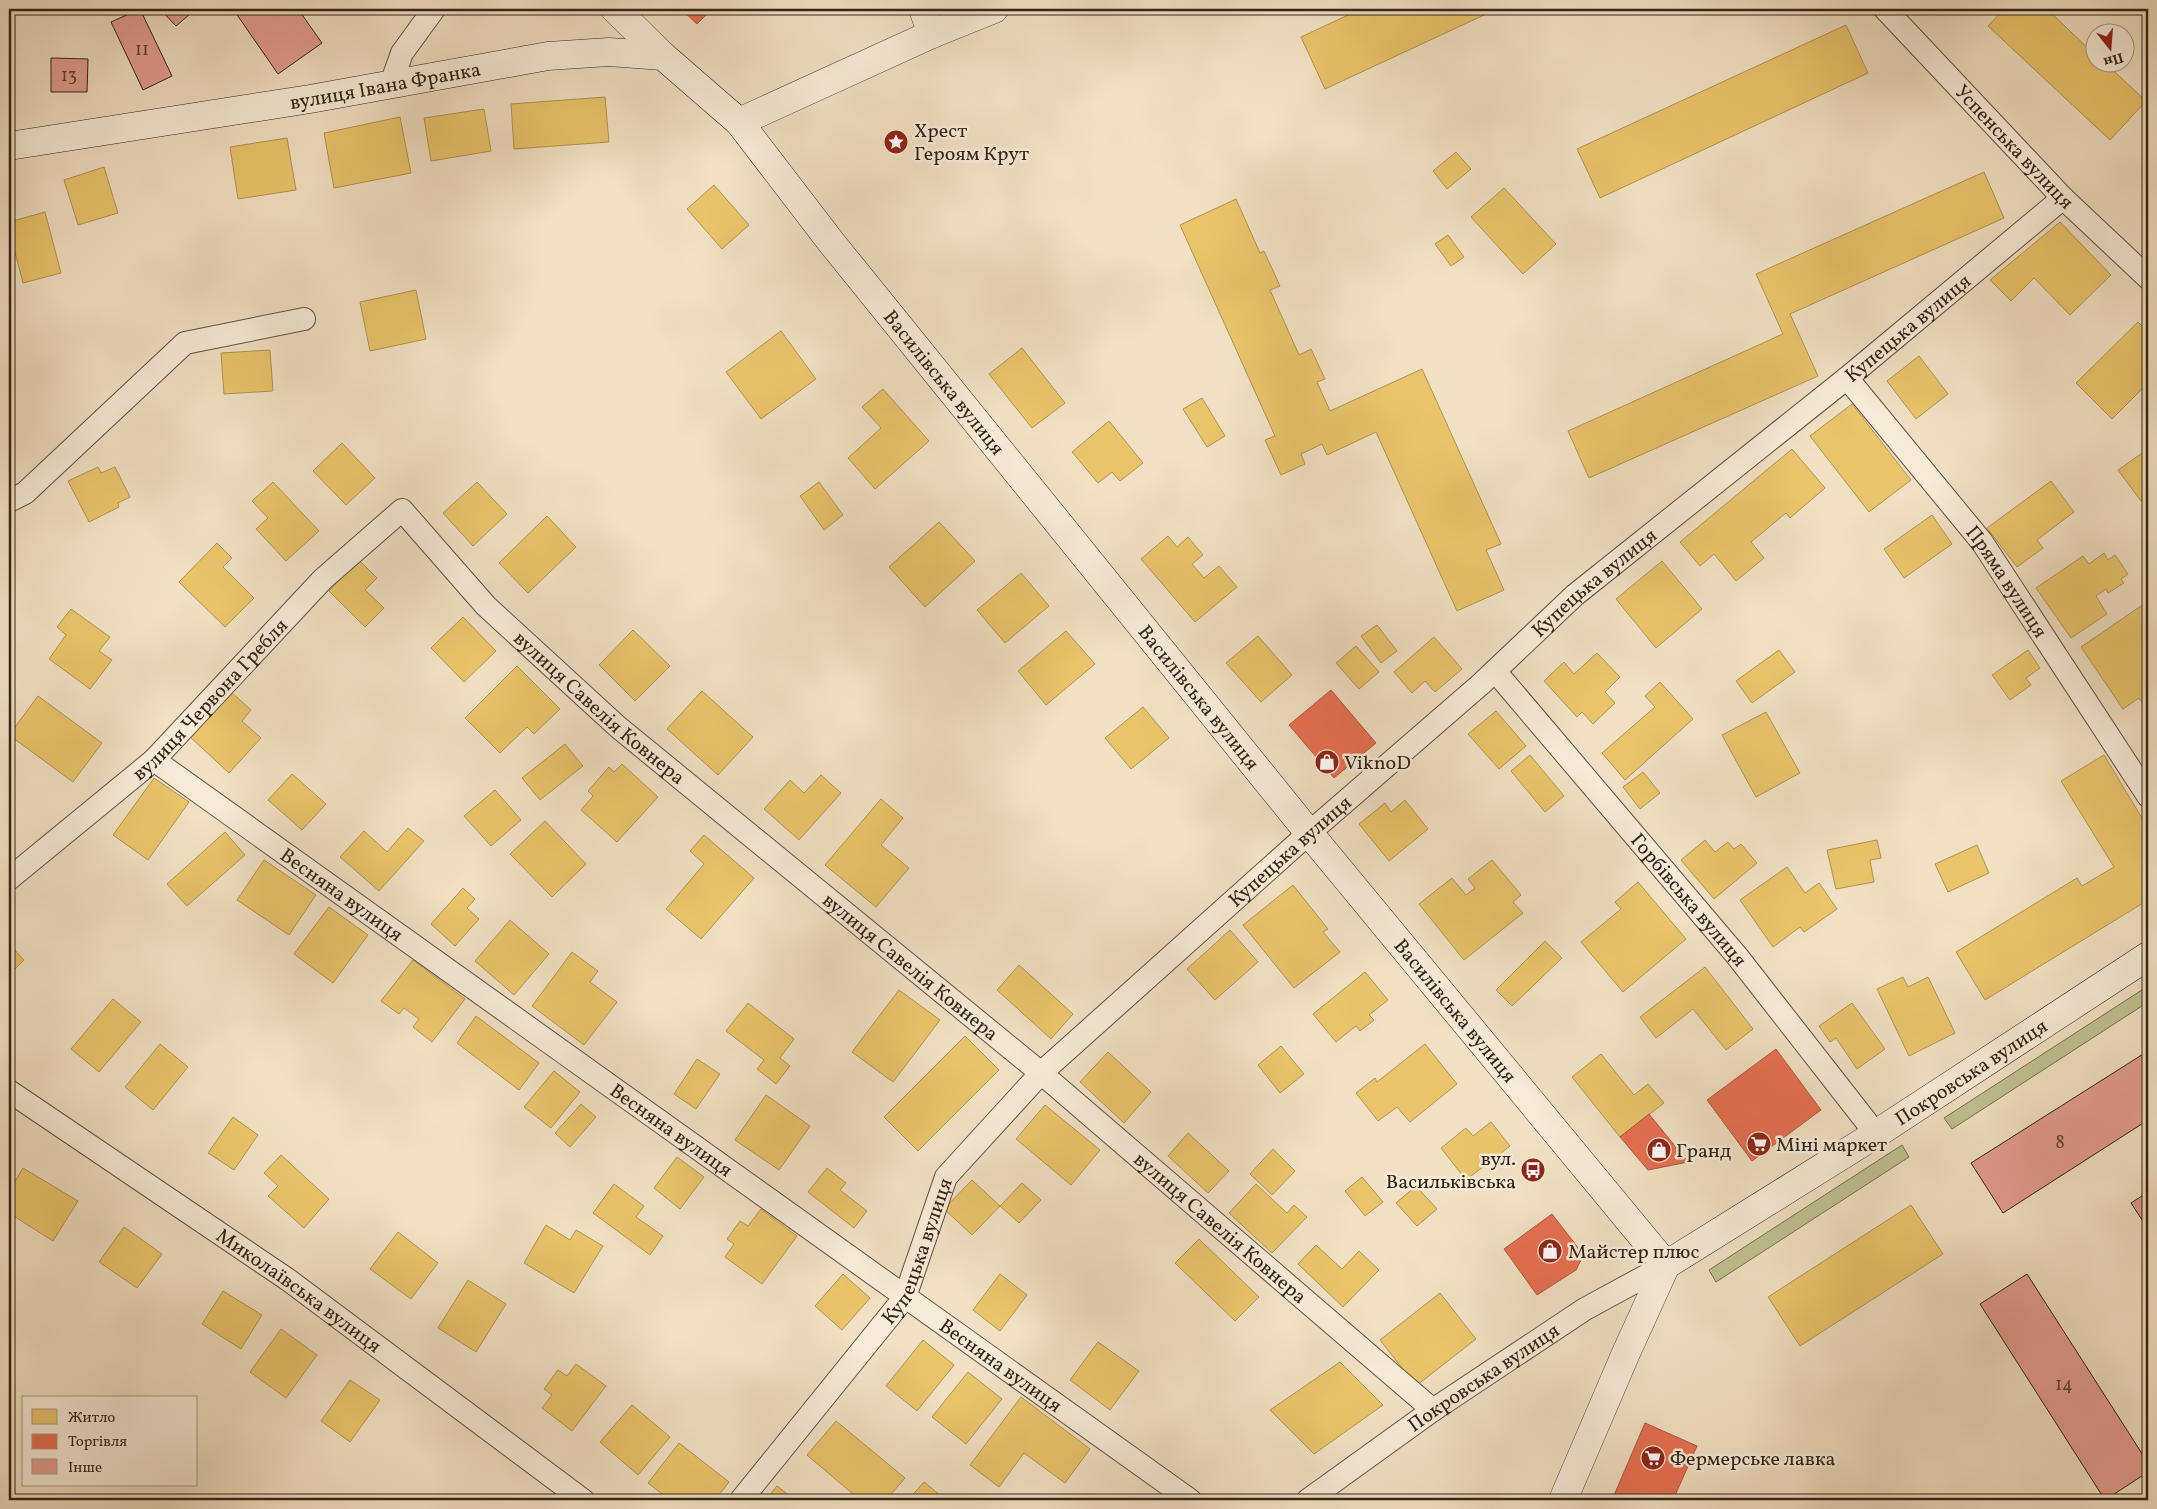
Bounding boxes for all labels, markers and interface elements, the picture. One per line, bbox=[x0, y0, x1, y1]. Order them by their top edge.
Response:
north arrow bbox=[2084, 22, 2134, 72]
house number: 11 bbox=[135, 38, 149, 63]
text: Пн bbox=[2101, 47, 2126, 71]
street label: вулиця Івана Франка bbox=[288, 56, 483, 118]
house number: 13 bbox=[61, 64, 77, 89]
street label: Успенська вулиця bbox=[1947, 79, 2079, 217]
place label: Хрест Героям Крут bbox=[914, 118, 1029, 169]
place icon: Хрест Героям Крут bbox=[883, 129, 909, 155]
street label: Купецька вулиця bbox=[1840, 268, 1978, 390]
street label: Василівська вулиця bbox=[876, 305, 1010, 462]
street label: Пряма вулиця bbox=[1958, 520, 2053, 644]
street label: Купецька вулиця bbox=[1526, 523, 1664, 645]
street label: вулиця Червона Гребля bbox=[127, 613, 295, 788]
street label: Василівська вулиця bbox=[1130, 620, 1265, 777]
street label: вулиця Савелія Ковнера bbox=[506, 626, 690, 792]
shop icon: ViknoD bbox=[1314, 749, 1340, 775]
place label: ViknoD bbox=[1344, 750, 1411, 778]
street label: Купецька вулиця bbox=[1223, 790, 1359, 915]
street label: Горбівська вулиця bbox=[1623, 828, 1753, 974]
street label: Весняна вулиця bbox=[274, 842, 408, 949]
street label: вулиця Савелія Ковнера bbox=[815, 887, 1004, 1049]
street label: Василівська вулиця bbox=[1386, 934, 1522, 1090]
street label: Покровська вулиця bbox=[1890, 1013, 2054, 1134]
street label: Весняна вулиця bbox=[603, 1078, 738, 1185]
supermarket icon: Міні маркет bbox=[1746, 1131, 1772, 1157]
house number: 8 bbox=[2055, 1131, 2065, 1156]
place label: Міні маркет bbox=[1776, 1132, 1887, 1160]
shop icon: Гранд bbox=[1646, 1137, 1672, 1163]
place label: Гранд bbox=[1676, 1138, 1731, 1166]
street label: вулиця Савелія Ковнера bbox=[1127, 1146, 1312, 1311]
place label: вул. Васильківська bbox=[1386, 1146, 1516, 1197]
bus stop icon: вул. Васильківська bbox=[1520, 1157, 1546, 1183]
street label: Купецька вулиця bbox=[876, 1175, 961, 1331]
street label: Миколаївська вулиця bbox=[210, 1223, 387, 1361]
shop icon: Майстер плюс bbox=[1537, 1238, 1563, 1264]
place label: Майстер плюс bbox=[1568, 1239, 1699, 1267]
street label: Весняна вулиця bbox=[933, 1313, 1067, 1420]
street label: Покровська вулиця bbox=[1403, 1318, 1566, 1440]
house number: 14 bbox=[2055, 1373, 2073, 1398]
legend bbox=[22, 1396, 198, 1486]
text: Житло bbox=[68, 1408, 115, 1429]
text: Торгівля bbox=[68, 1432, 127, 1453]
supermarket icon: Фермерське лавка bbox=[1640, 1445, 1666, 1471]
place label: Фермерське лавка bbox=[1670, 1446, 1836, 1474]
text: Інше bbox=[68, 1458, 102, 1479]

